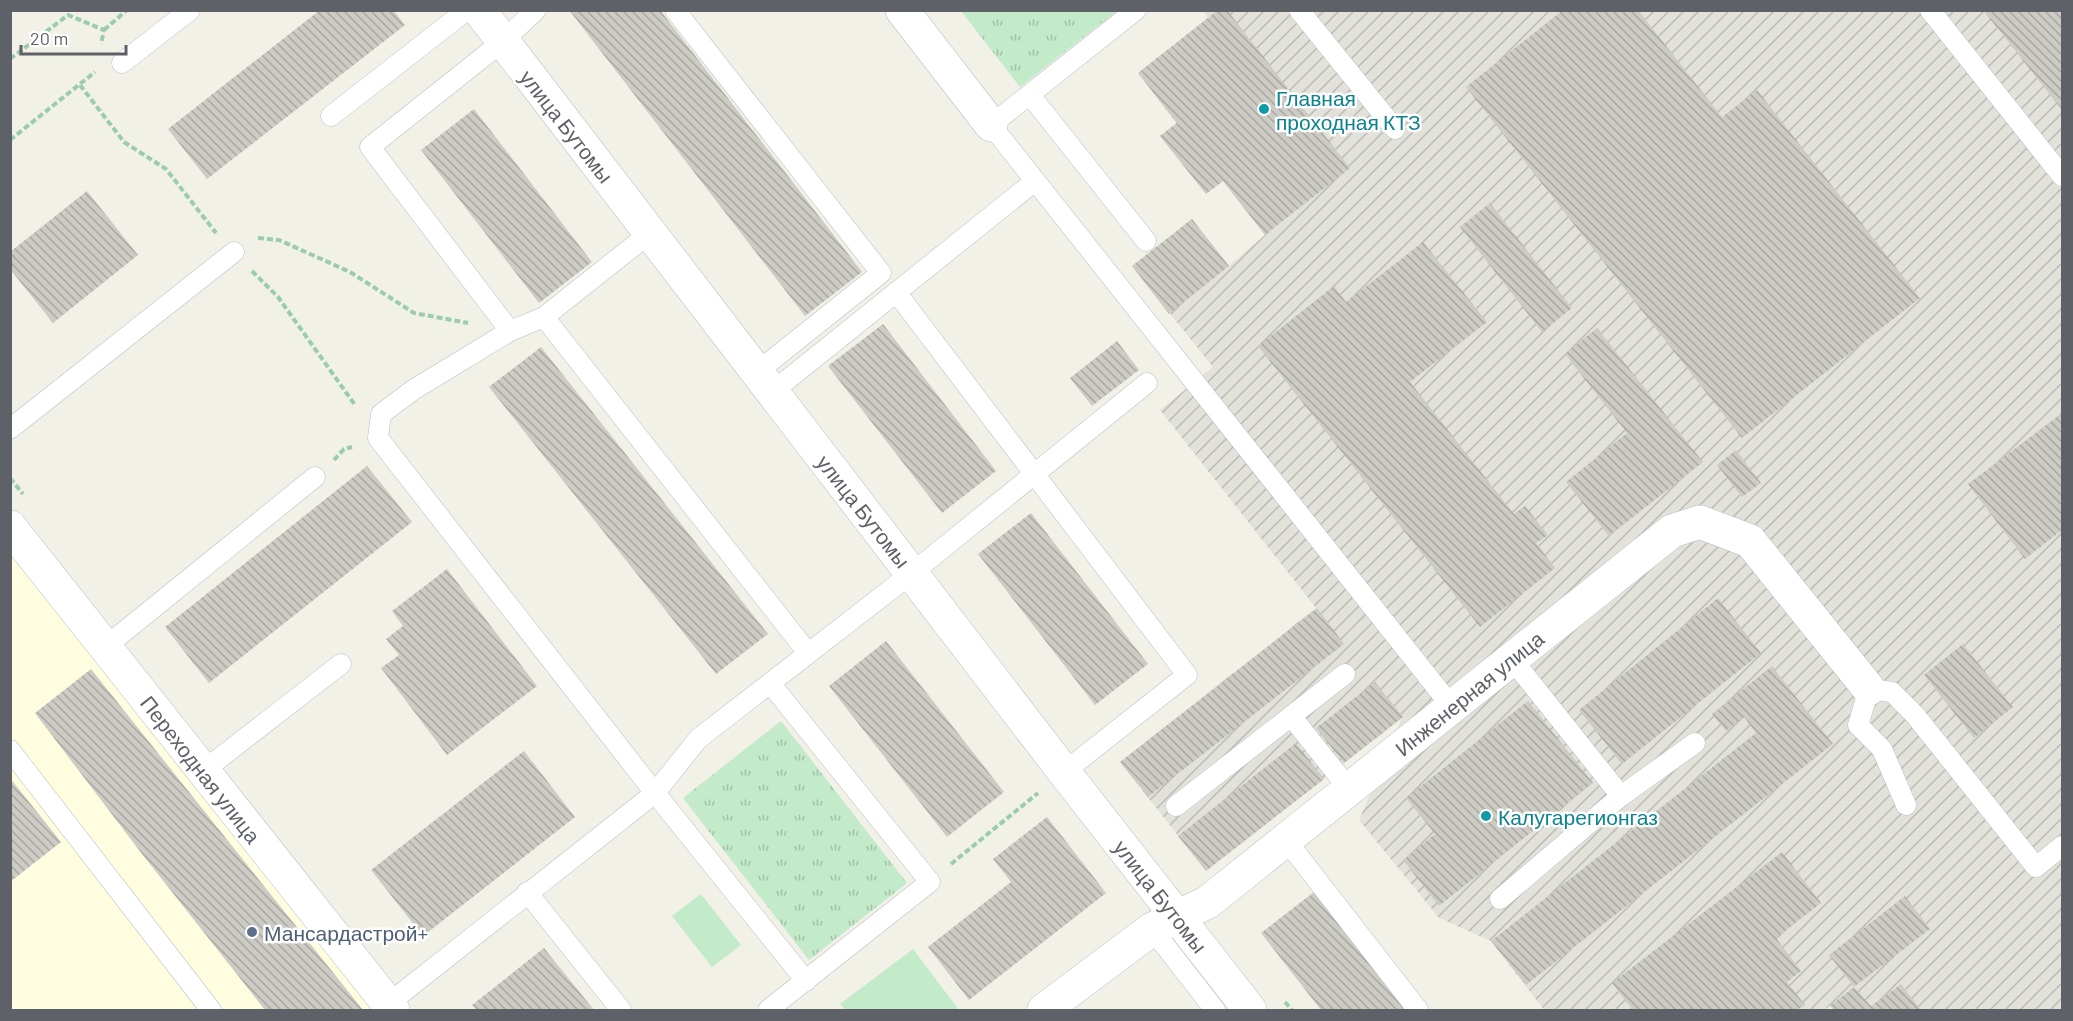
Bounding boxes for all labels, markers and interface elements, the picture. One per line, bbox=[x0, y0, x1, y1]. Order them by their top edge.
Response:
scale bar bbox=[21, 18, 126, 56]
text: 20 m bbox=[30, 27, 68, 49]
street label: улица Бутомы bbox=[515, 65, 619, 187]
place label: Главная проходная КТЗ bbox=[1276, 85, 1421, 134]
marker: Главная проходная КТЗ bbox=[1257, 102, 1271, 116]
street label: улица Бутомы bbox=[812, 450, 916, 572]
street label: Инженерная улица bbox=[1390, 625, 1549, 761]
street label: Переходная улица bbox=[136, 690, 266, 848]
place label: Калугарегионгаз bbox=[1498, 804, 1658, 829]
marker: Калугарегионгаз bbox=[1479, 809, 1493, 823]
street label: улица Бутомы bbox=[1109, 835, 1213, 957]
place label: Мансардастрой+ bbox=[264, 920, 428, 945]
marker: Мансардастрой+ bbox=[245, 925, 259, 939]

